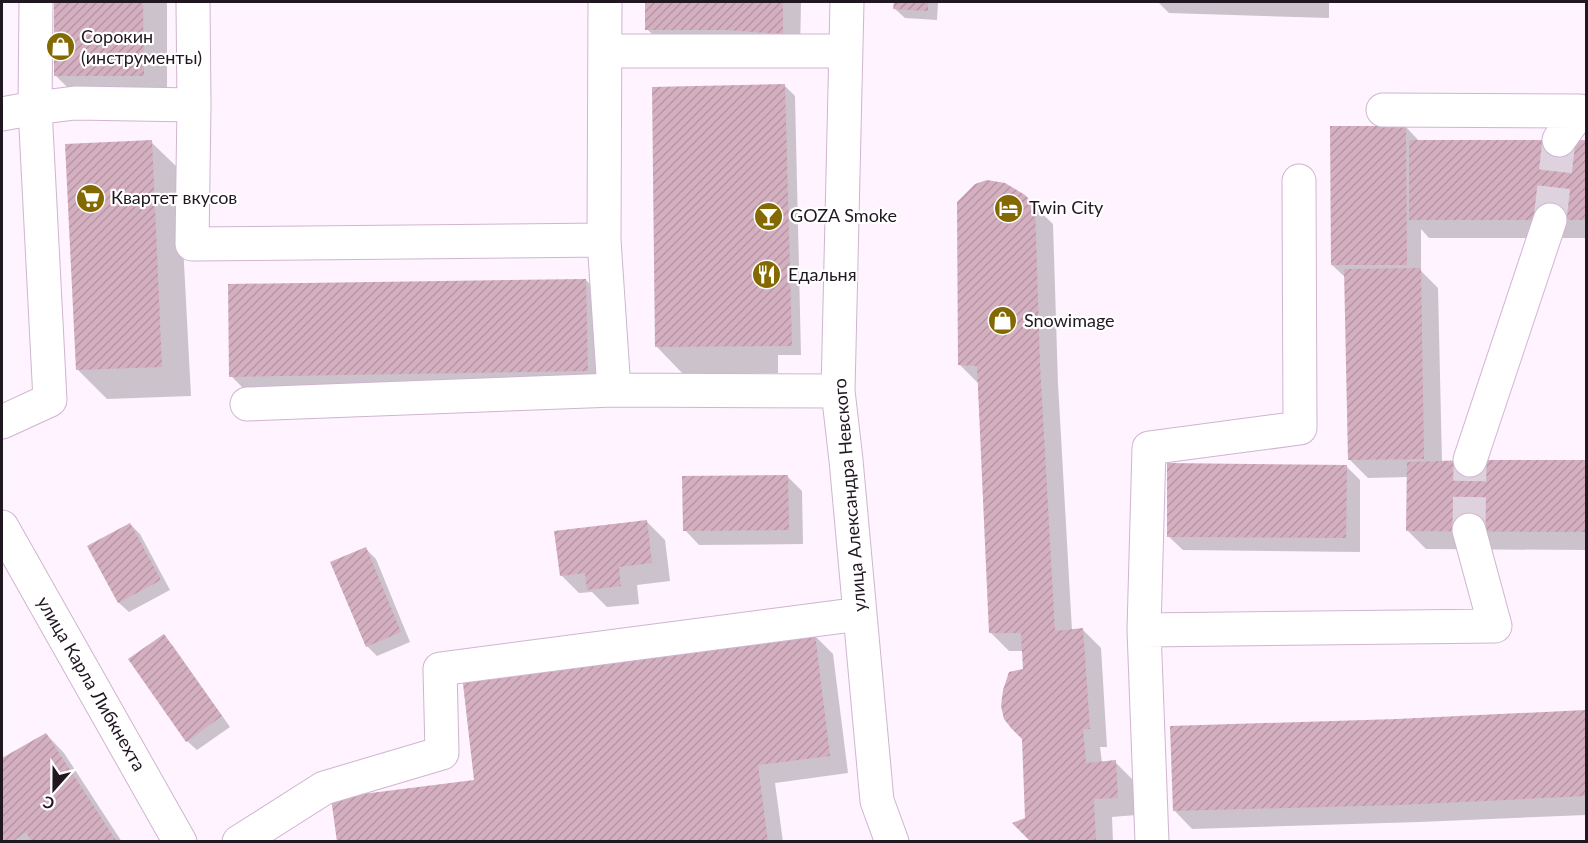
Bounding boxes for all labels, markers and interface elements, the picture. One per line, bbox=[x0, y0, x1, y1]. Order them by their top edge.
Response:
place label: Сорокин (инструменты) bbox=[81, 25, 202, 68]
shop icon: Сорокин (инструменты) bbox=[44, 31, 76, 63]
supermarket icon: Квартет вкусов bbox=[74, 182, 106, 214]
place label: Квартет вкусов bbox=[111, 186, 237, 208]
hotel icon: Twin Сity bbox=[992, 192, 1024, 224]
place label: Twin Сity bbox=[1029, 196, 1104, 218]
bar icon: GOZA Smoke bbox=[753, 200, 785, 232]
place label: GOZA Smoke bbox=[790, 204, 897, 226]
restaurant icon: Едальня bbox=[751, 259, 783, 291]
place label: Едальня bbox=[788, 263, 857, 285]
shop icon: Snowimage bbox=[987, 305, 1019, 337]
place label: Snowimage bbox=[1024, 309, 1115, 331]
street label: улица Александра Невского bbox=[828, 377, 870, 613]
street label: улица Карла Либкнехта bbox=[33, 592, 151, 775]
north arrow bbox=[24, 759, 84, 819]
text: С bbox=[40, 793, 57, 814]

